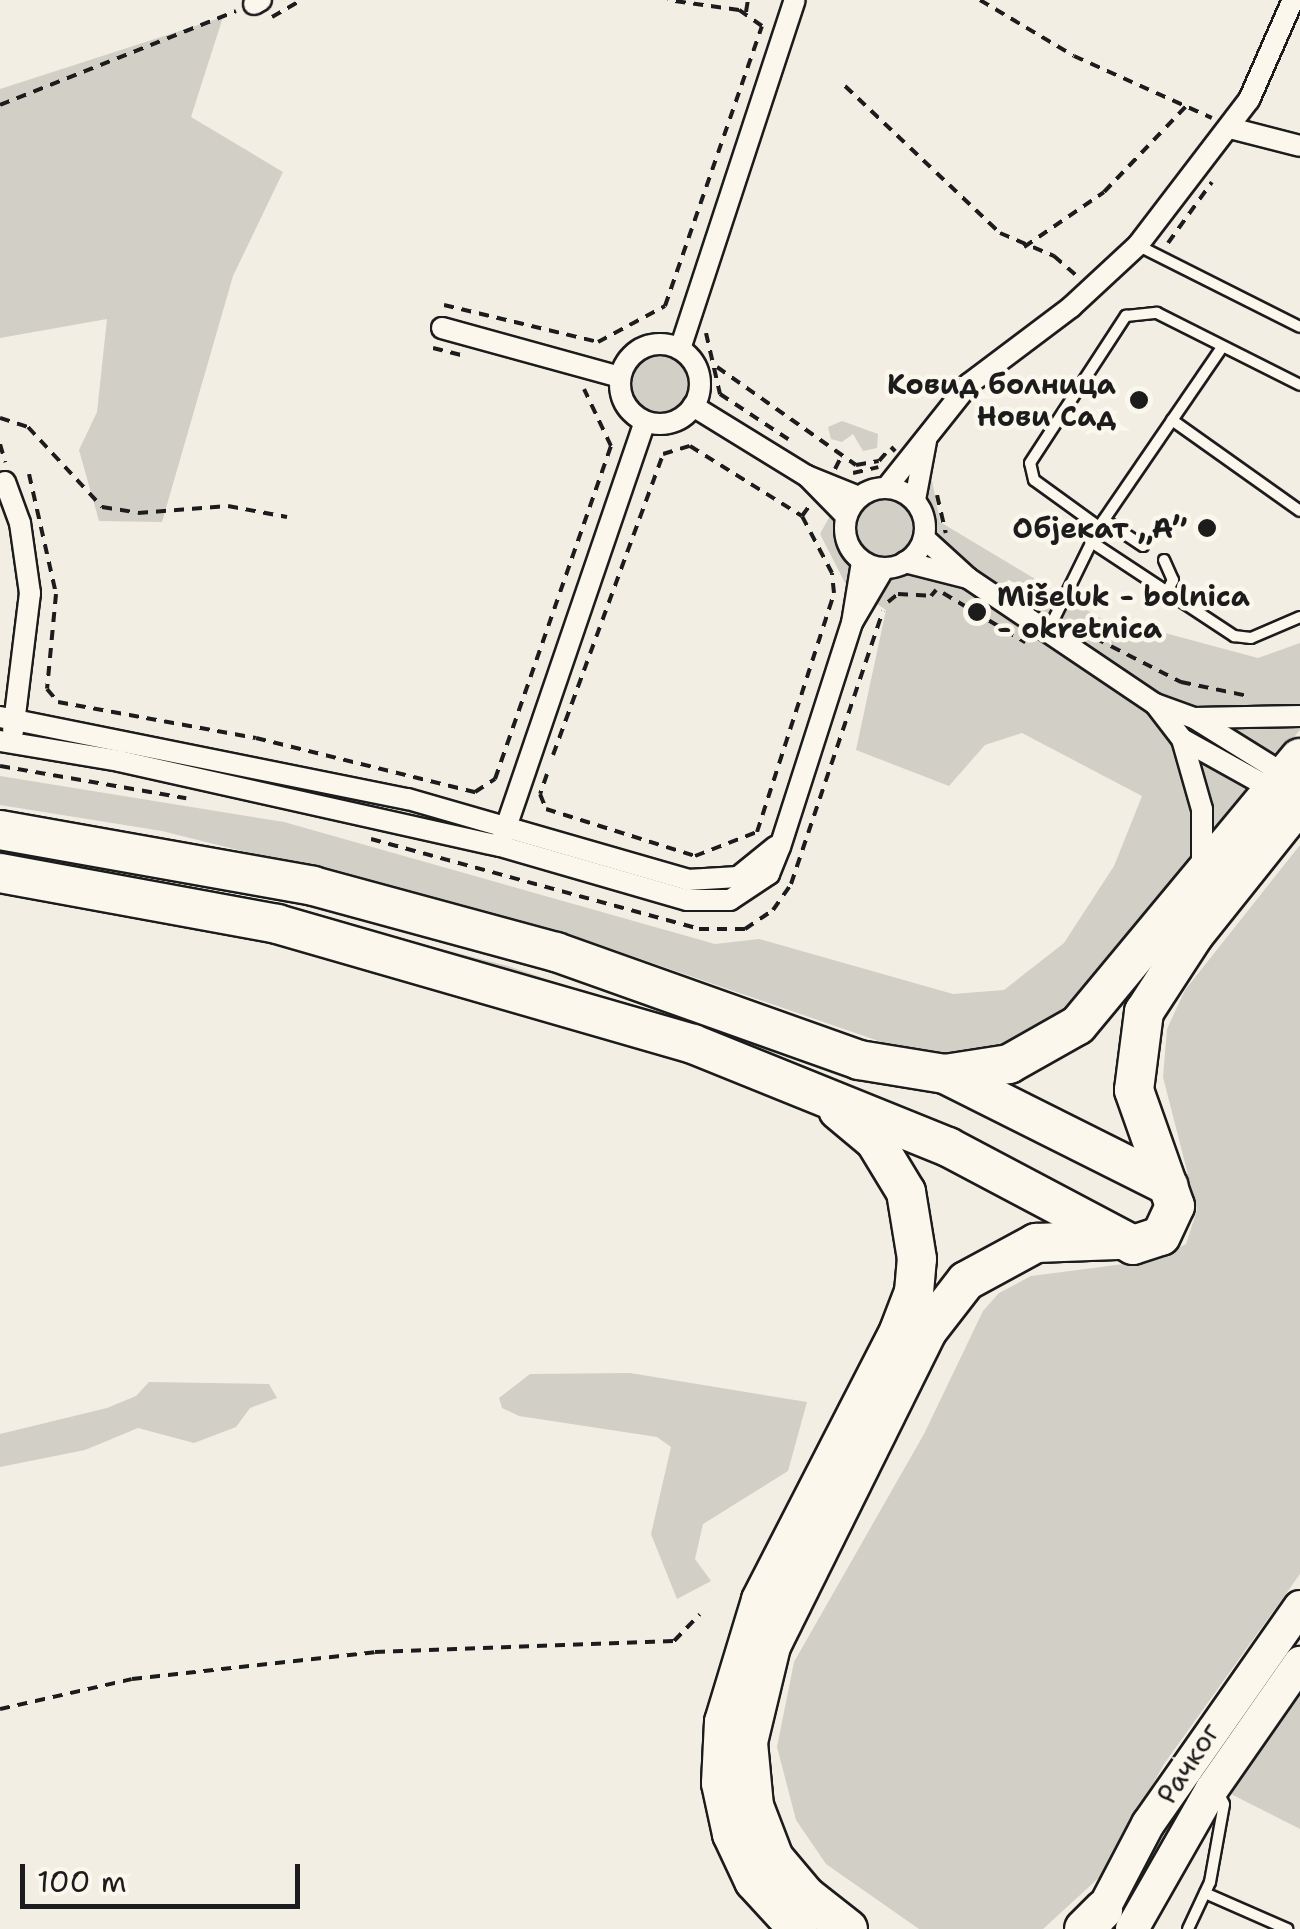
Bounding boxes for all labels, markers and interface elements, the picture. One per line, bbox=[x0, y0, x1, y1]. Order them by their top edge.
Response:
place label: Ковид болница Нови Сад bbox=[887, 367, 1116, 433]
marker: Ковид болница Нови Сад bbox=[1126, 387, 1152, 413]
place label: Објекат „А” bbox=[1012, 511, 1187, 545]
marker: Објекат „А” bbox=[1196, 517, 1218, 539]
place label: Mišeluk - bolnica - okretnica bbox=[997, 579, 1250, 645]
marker: Mišeluk - bolnica - okretnica bbox=[966, 601, 988, 623]
street label: Рачког bbox=[1149, 1716, 1227, 1810]
scale bar bbox=[25, 1844, 305, 1906]
text: 100 m bbox=[37, 1861, 127, 1902]

